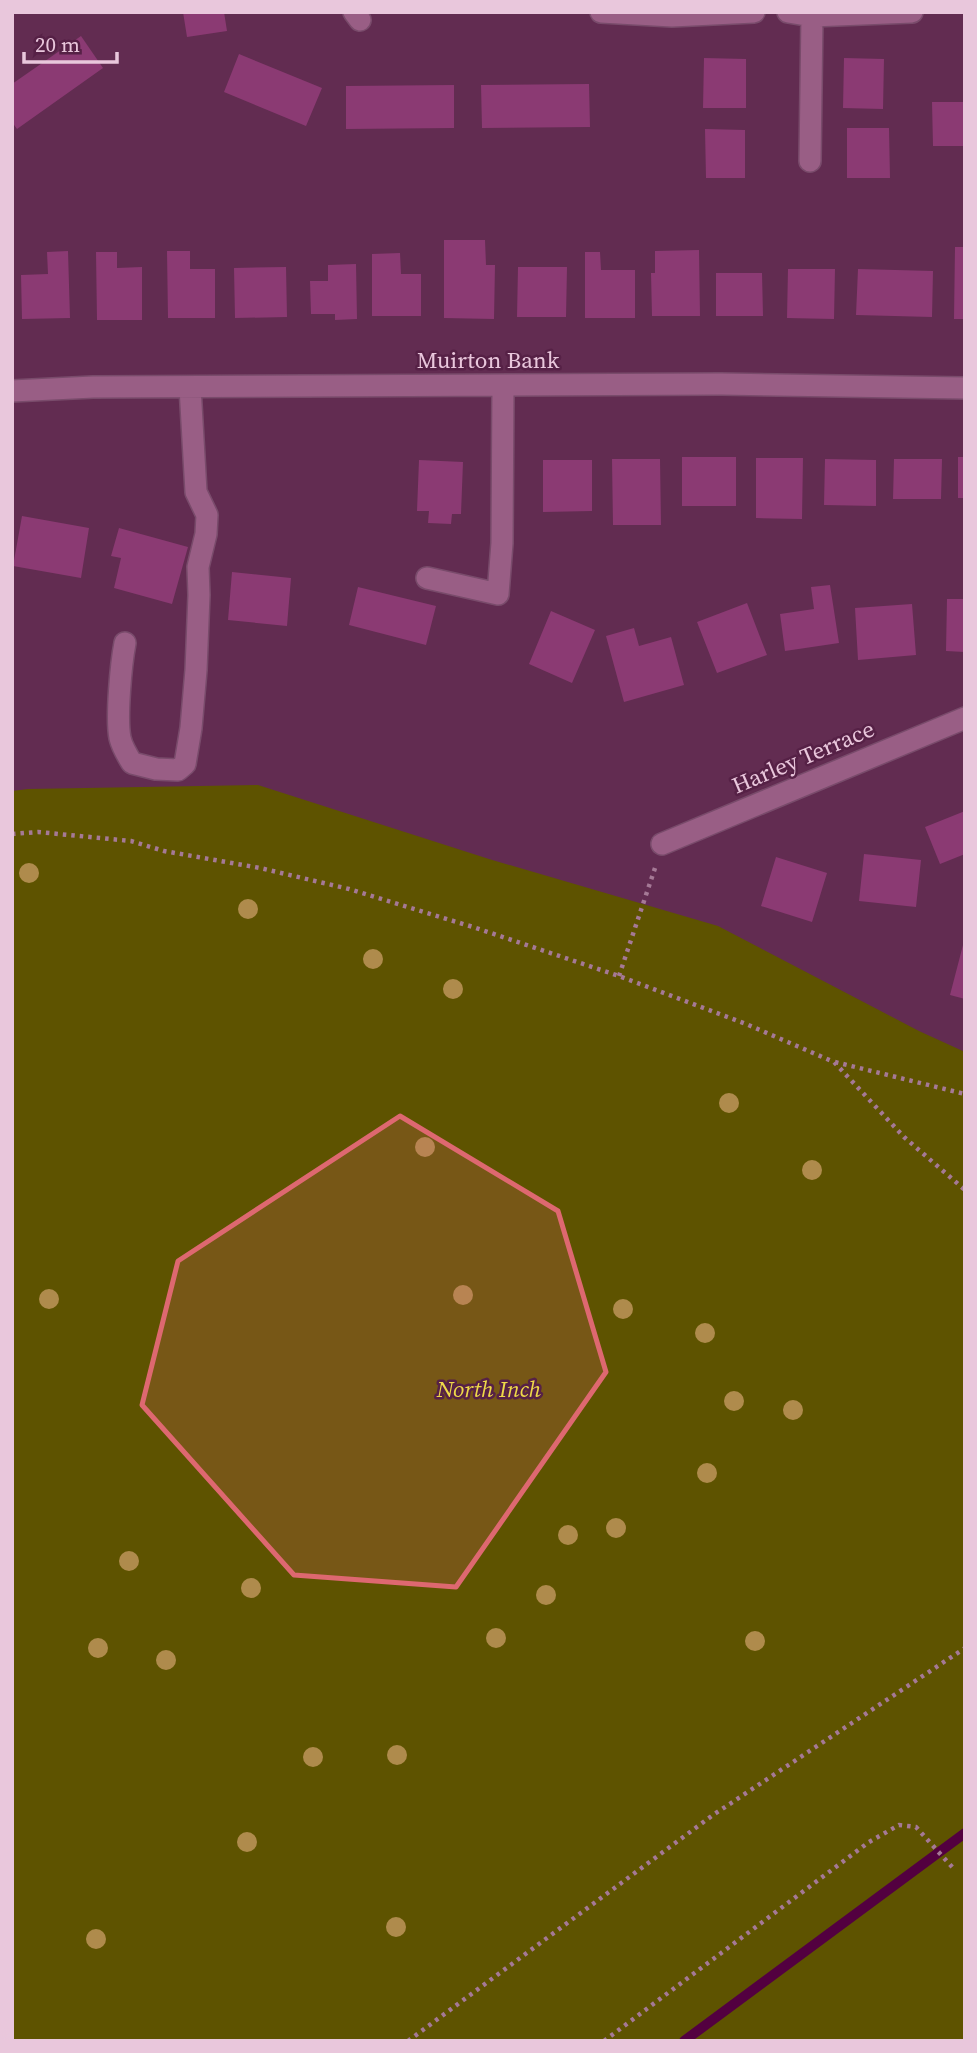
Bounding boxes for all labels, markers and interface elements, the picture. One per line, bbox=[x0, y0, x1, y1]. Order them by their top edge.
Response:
scale bar bbox=[24, 21, 117, 65]
text: 20 m bbox=[35, 30, 80, 59]
street label: Muirton Bank bbox=[417, 344, 560, 376]
street label: Harley Terrace bbox=[727, 713, 879, 801]
park label: North Inch bbox=[436, 1373, 542, 1405]

